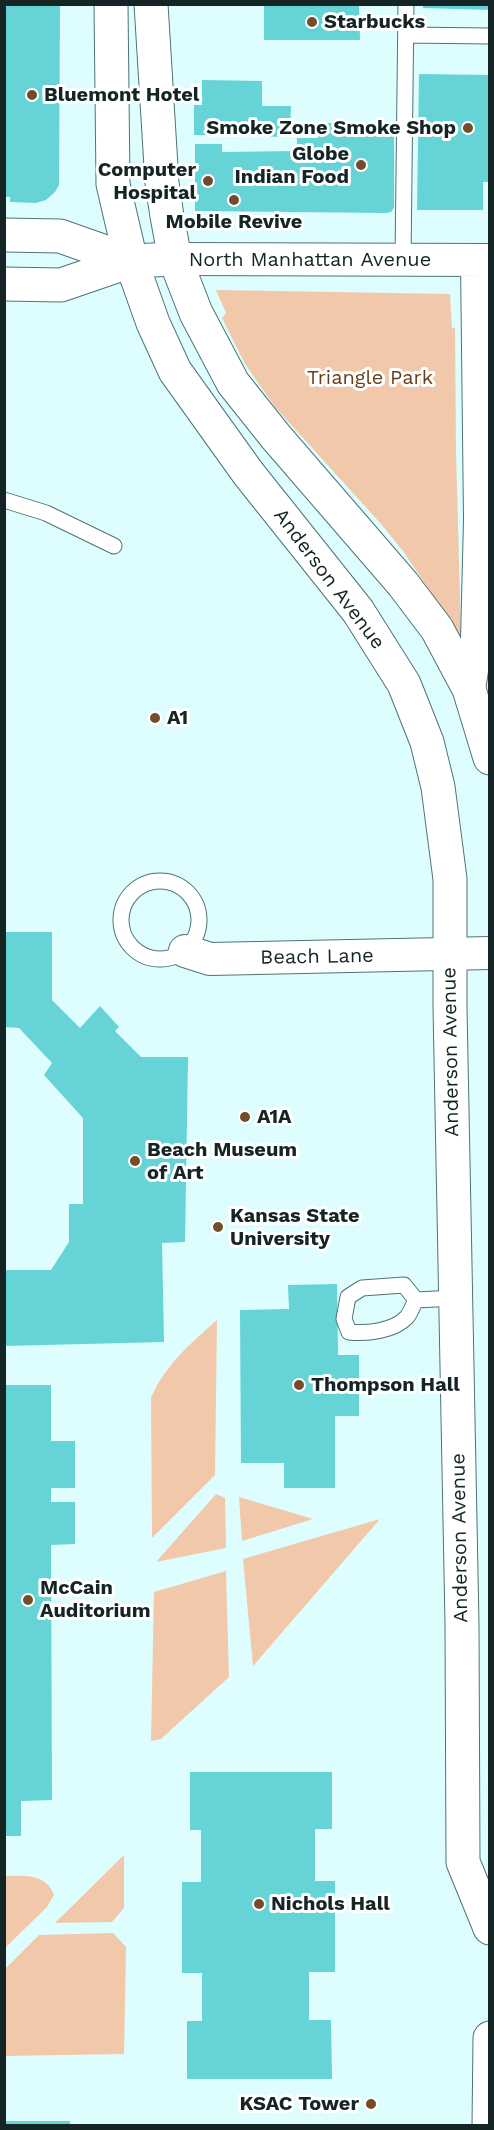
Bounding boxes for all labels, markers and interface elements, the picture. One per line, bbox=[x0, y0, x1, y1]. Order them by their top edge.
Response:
place label: Starbucks bbox=[324, 10, 425, 34]
marker: Starbucks bbox=[305, 15, 319, 29]
place label: Bluemont Hotel bbox=[44, 83, 199, 107]
marker: Bluemont Hotel bbox=[25, 88, 39, 102]
place label: Smoke Zone Smoke Shop bbox=[206, 116, 456, 140]
marker: Smoke Zone Smoke Shop bbox=[461, 121, 475, 135]
place label: Globe Indian Food bbox=[234, 142, 349, 189]
place label: Computer Hospital bbox=[98, 158, 196, 205]
marker: Globe Indian Food bbox=[354, 158, 368, 172]
marker: Computer Hospital bbox=[201, 174, 215, 188]
marker: Mobile Revive bbox=[227, 193, 241, 207]
place label: Mobile Revive bbox=[166, 210, 302, 234]
street label: North Manhattan Avenue bbox=[189, 248, 431, 272]
park label: Triangle Park bbox=[307, 366, 433, 390]
street label: Anderson Avenue bbox=[268, 504, 390, 654]
place label: A1 bbox=[167, 706, 188, 730]
marker: A1 bbox=[148, 711, 162, 725]
street label: Beach Lane bbox=[260, 944, 374, 970]
street label: Anderson Avenue bbox=[438, 967, 464, 1137]
place label: A1A bbox=[257, 1105, 292, 1129]
marker: A1A bbox=[238, 1110, 252, 1124]
place label: Beach Museum of Art bbox=[147, 1138, 297, 1185]
marker: Beach Museum of Art bbox=[128, 1154, 142, 1168]
place label: Kansas State University bbox=[230, 1204, 360, 1251]
marker: Kansas State University bbox=[211, 1220, 225, 1234]
place label: Thompson Hall bbox=[311, 1373, 460, 1397]
marker: Thompson Hall bbox=[292, 1378, 306, 1392]
street label: Anderson Avenue bbox=[447, 1453, 473, 1623]
place label: McCain Auditorium bbox=[40, 1576, 151, 1623]
marker: McCain Auditorium bbox=[21, 1593, 35, 1607]
place label: Nichols Hall bbox=[271, 1892, 390, 1916]
marker: Nichols Hall bbox=[252, 1897, 266, 1911]
place label: KSAC Tower bbox=[239, 2092, 359, 2116]
marker: KSAC Tower bbox=[364, 2097, 378, 2111]

